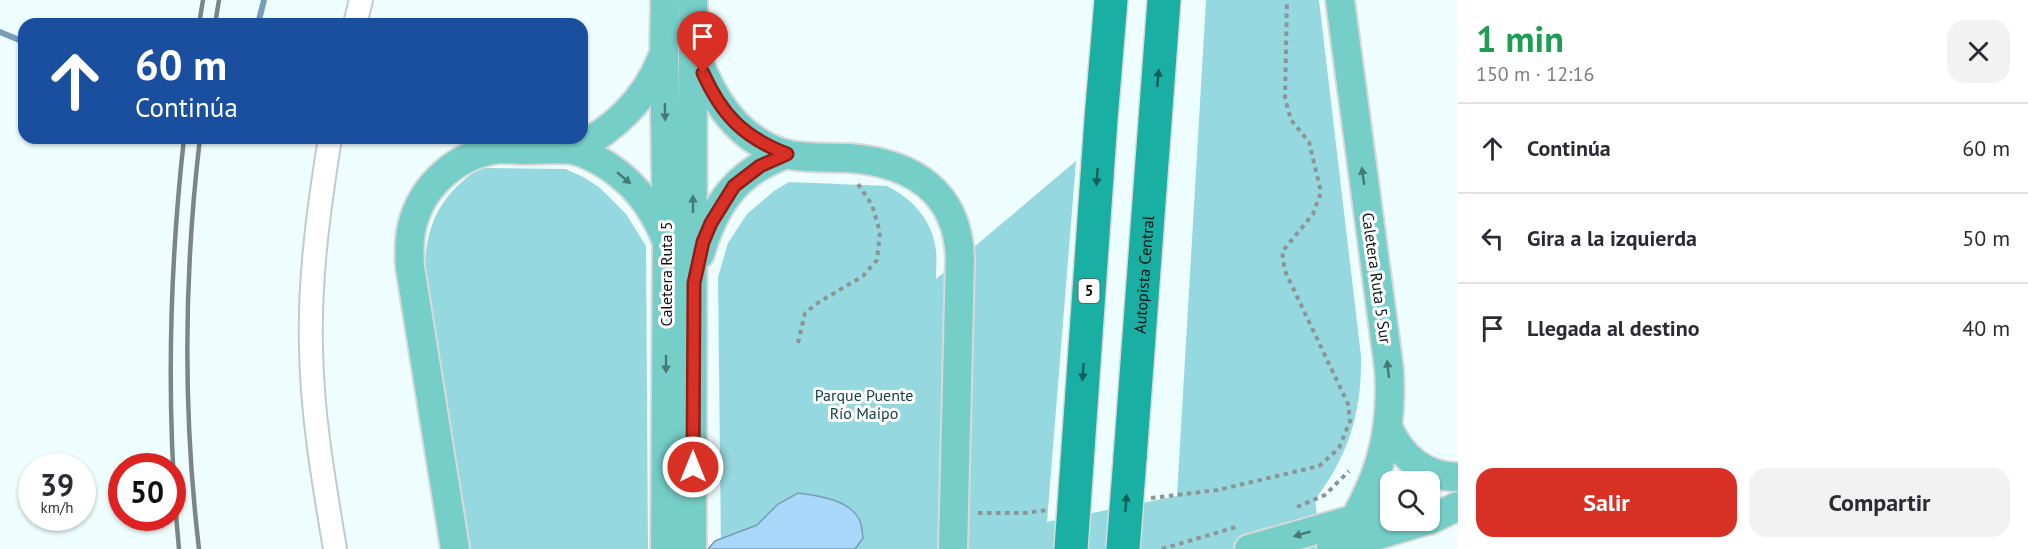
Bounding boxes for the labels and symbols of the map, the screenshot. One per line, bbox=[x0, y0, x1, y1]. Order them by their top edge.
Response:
pin bbox=[677, 11, 728, 73]
one-way arrow bbox=[1153, 69, 1163, 88]
one-way arrow bbox=[660, 102, 670, 121]
one-way arrow bbox=[1358, 166, 1368, 185]
one-way arrow bbox=[1092, 168, 1101, 187]
one-way arrow bbox=[616, 171, 631, 184]
one-way arrow bbox=[688, 194, 698, 213]
street label: Caletera Ruta 5 Sur bbox=[1358, 211, 1396, 345]
street label: Autopista Central bbox=[1129, 215, 1158, 334]
street label: Caletera Ruta 5 bbox=[656, 222, 676, 326]
road number: 5 bbox=[1078, 279, 1100, 303]
one-way arrow bbox=[661, 354, 671, 373]
one-way arrow bbox=[1383, 360, 1393, 379]
one-way arrow bbox=[1079, 363, 1088, 382]
park label: Parque Puente Río Maipo bbox=[815, 385, 913, 423]
position arrow bbox=[661, 435, 725, 499]
speed limit sign: 50 bbox=[108, 453, 186, 531]
one-way arrow bbox=[1122, 494, 1131, 513]
one-way arrow bbox=[1293, 529, 1312, 539]

